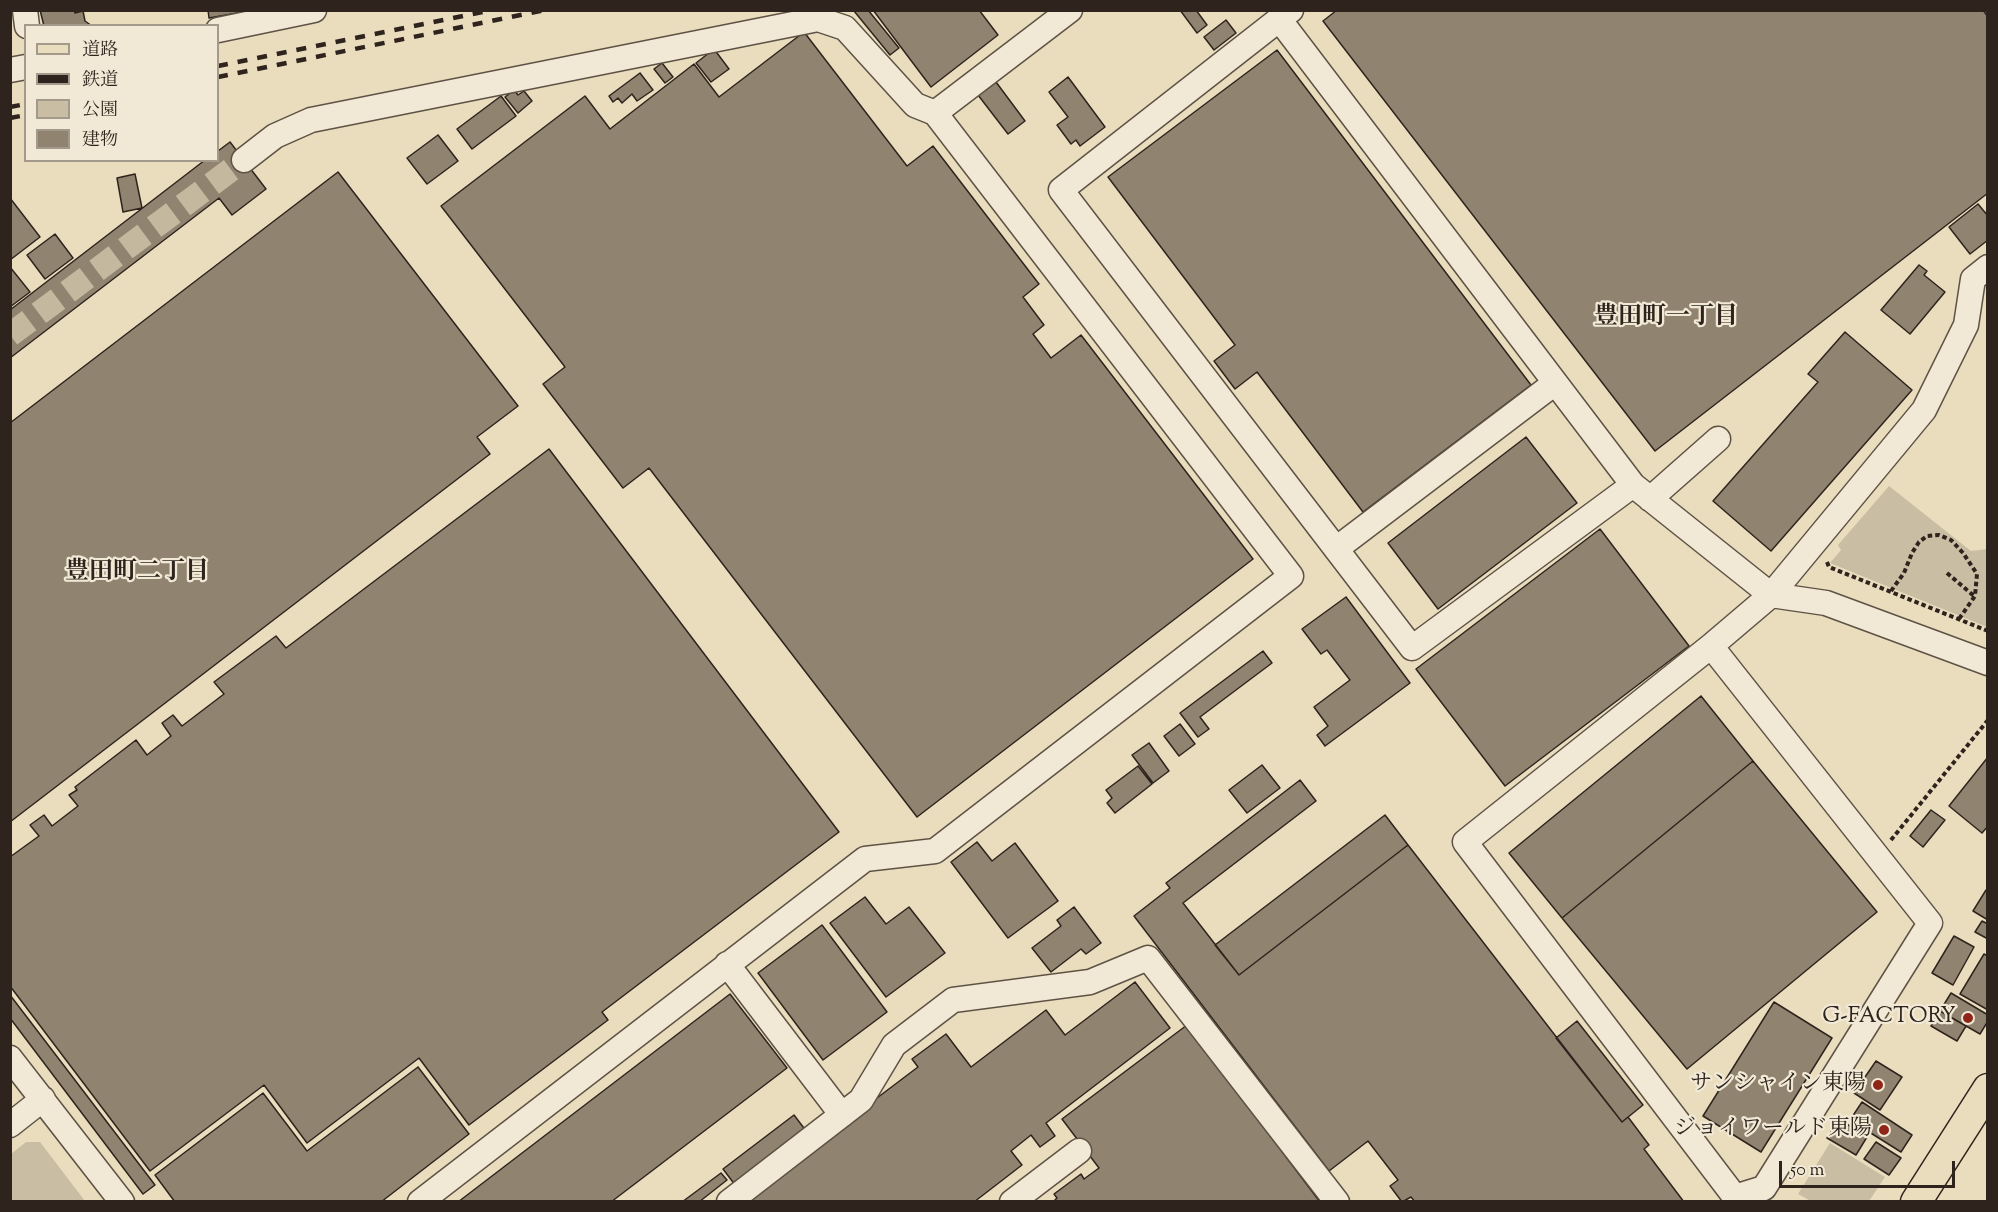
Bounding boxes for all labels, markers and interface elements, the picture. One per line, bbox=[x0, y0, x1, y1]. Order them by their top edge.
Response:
legend bbox=[24, 24, 219, 162]
text: 道路 bbox=[82, 38, 118, 64]
text: 鉄道 bbox=[82, 68, 118, 94]
text: 公園 bbox=[82, 98, 118, 124]
text: 建物 bbox=[82, 128, 118, 154]
district label: 豊田町一丁目 bbox=[1594, 305, 1738, 333]
district label: 豊田町二丁目 bbox=[65, 560, 209, 588]
place label: G-FACTORY bbox=[1822, 1005, 1956, 1031]
marker: G-FACTORY bbox=[1961, 1011, 1975, 1025]
place label: サンシャイン東陽 bbox=[1690, 1072, 1866, 1098]
marker: サンシャイン東陽 bbox=[1871, 1078, 1885, 1092]
place label: ジョイワールド東陽 bbox=[1674, 1117, 1872, 1143]
marker: ジョイワールド東陽 bbox=[1877, 1123, 1891, 1137]
scale bar bbox=[1782, 1149, 1958, 1187]
text: 50 m bbox=[1790, 1158, 1824, 1184]

